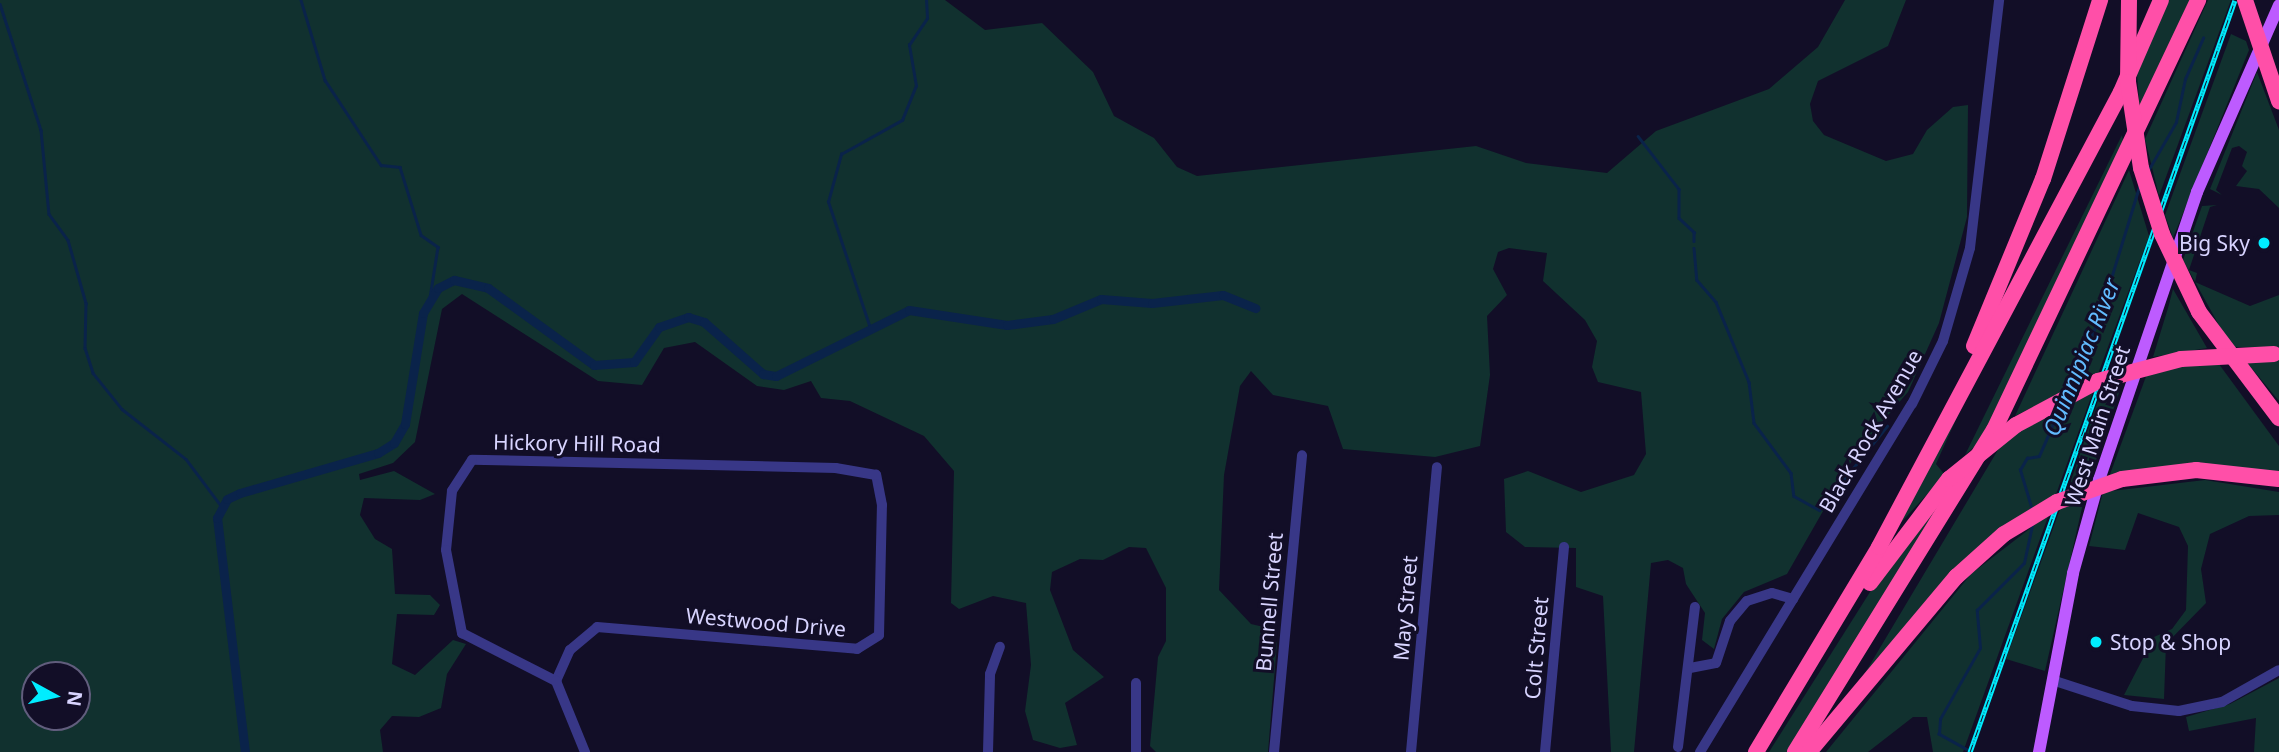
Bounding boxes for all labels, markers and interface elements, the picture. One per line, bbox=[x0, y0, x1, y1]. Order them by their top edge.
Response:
place label: Big Sky bbox=[2179, 230, 2250, 256]
marker: Big Sky bbox=[2256, 235, 2272, 251]
water label: Quinnipiac River bbox=[2037, 274, 2125, 440]
street label: West Main Street bbox=[2059, 343, 2135, 509]
street label: Black Rock Avenue bbox=[1813, 345, 1927, 517]
street label: Hickory Hill Road bbox=[493, 429, 661, 457]
street label: Bunnell Street bbox=[1250, 531, 1288, 673]
street label: May Street bbox=[1388, 554, 1422, 662]
street label: Colt Street bbox=[1519, 596, 1553, 700]
street label: Westwood Drive bbox=[685, 602, 847, 642]
place label: Stop & Shop bbox=[2110, 629, 2231, 655]
marker: Stop & Shop bbox=[2088, 634, 2104, 650]
north arrow bbox=[21, 661, 91, 731]
text: N bbox=[61, 689, 89, 708]

